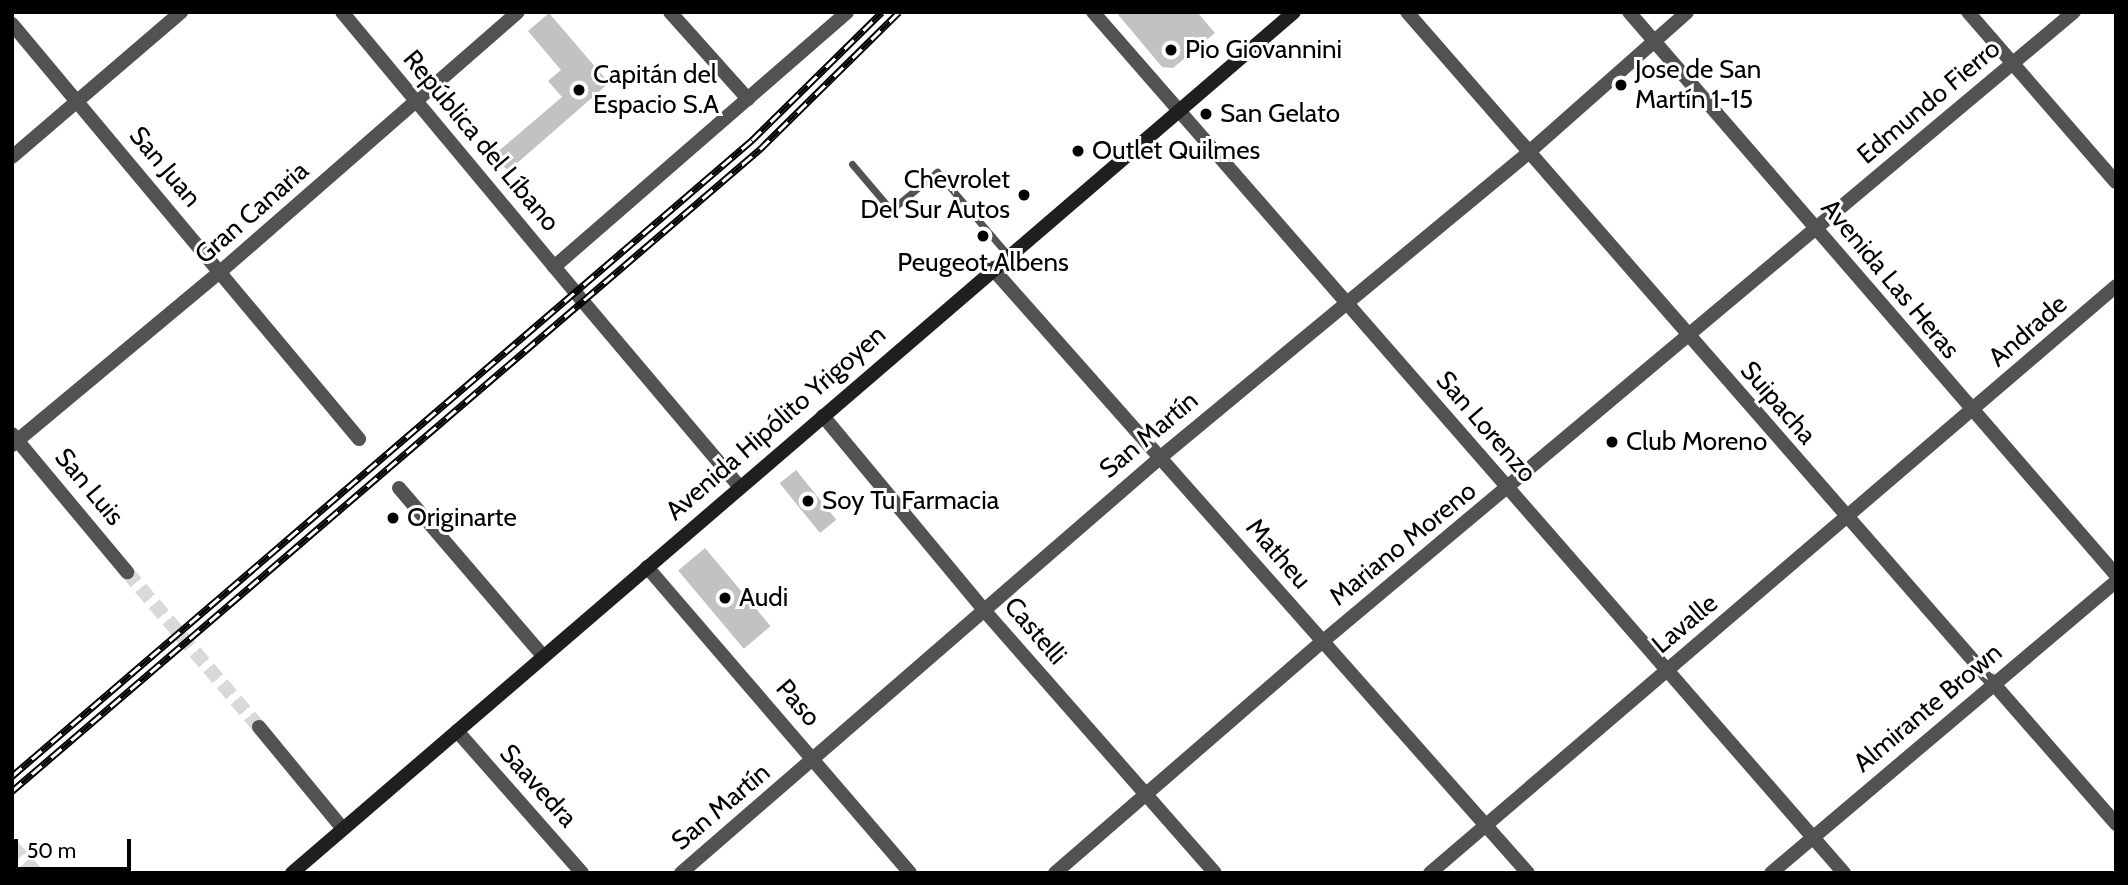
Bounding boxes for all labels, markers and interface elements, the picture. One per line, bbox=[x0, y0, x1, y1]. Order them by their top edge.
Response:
street label: Edmundo Fierro bbox=[1851, 33, 2007, 171]
place label: Pio Giovannini bbox=[1185, 34, 1342, 66]
marker: Pio Giovannini bbox=[1163, 42, 1179, 58]
street label: República del Líbano bbox=[396, 44, 566, 238]
place label: Jose de San Martín 1-15 bbox=[1635, 54, 1761, 116]
place label: Capitán del Espacio S.A bbox=[593, 59, 719, 120]
marker: Jose de San Martín 1-15 bbox=[1613, 77, 1629, 93]
marker: Capitán del Espacio S.A bbox=[571, 82, 587, 98]
place label: San Gelato bbox=[1220, 98, 1340, 130]
marker: San Gelato bbox=[1198, 106, 1214, 122]
street label: San Juan bbox=[123, 121, 207, 213]
place label: Outlet Quilmes bbox=[1092, 135, 1260, 167]
marker: Outlet Quilmes bbox=[1070, 143, 1086, 159]
street label: Gran Canaria bbox=[189, 155, 315, 271]
place label: Chevrolet Del Sur Autos bbox=[860, 164, 1010, 226]
marker: Chevrolet Del Sur Autos bbox=[1016, 187, 1032, 203]
street label: Avenida Las Heras bbox=[1814, 193, 1966, 365]
marker: Peugeot Albens bbox=[975, 228, 991, 244]
place label: Peugeot Albens bbox=[897, 247, 1069, 279]
street label: Andrade bbox=[1983, 289, 2073, 373]
street label: Avenida Hipólito Yrigoyen bbox=[660, 319, 892, 527]
street label: Suipacha bbox=[1734, 355, 1822, 451]
street label: San Lorenzo bbox=[1429, 365, 1543, 489]
street label: San Martín bbox=[1094, 385, 1204, 485]
place label: Club Moreno bbox=[1626, 426, 1767, 458]
marker: Club Moreno bbox=[1604, 434, 1620, 450]
street label: San Luis bbox=[48, 442, 130, 532]
street label: Mariano Moreno bbox=[1323, 475, 1483, 613]
place label: Soy Tu Farmacia bbox=[822, 485, 999, 517]
marker: Soy Tu Farmacia bbox=[800, 493, 816, 509]
place label: Originarte bbox=[407, 502, 517, 534]
marker: Originarte bbox=[385, 510, 401, 526]
street label: Matheu bbox=[1239, 512, 1317, 596]
place label: Audi bbox=[739, 582, 788, 614]
street label: Lavalle bbox=[1646, 588, 1724, 660]
marker: Audi bbox=[717, 590, 733, 606]
street label: Castelli bbox=[997, 591, 1073, 671]
street label: Almirante Brown bbox=[1848, 637, 2008, 779]
street label: Paso bbox=[769, 673, 827, 733]
street label: Saavedra bbox=[493, 738, 583, 834]
street label: San Martín bbox=[666, 757, 776, 857]
scale bar bbox=[18, 826, 135, 870]
text: 50 m bbox=[27, 838, 76, 863]

